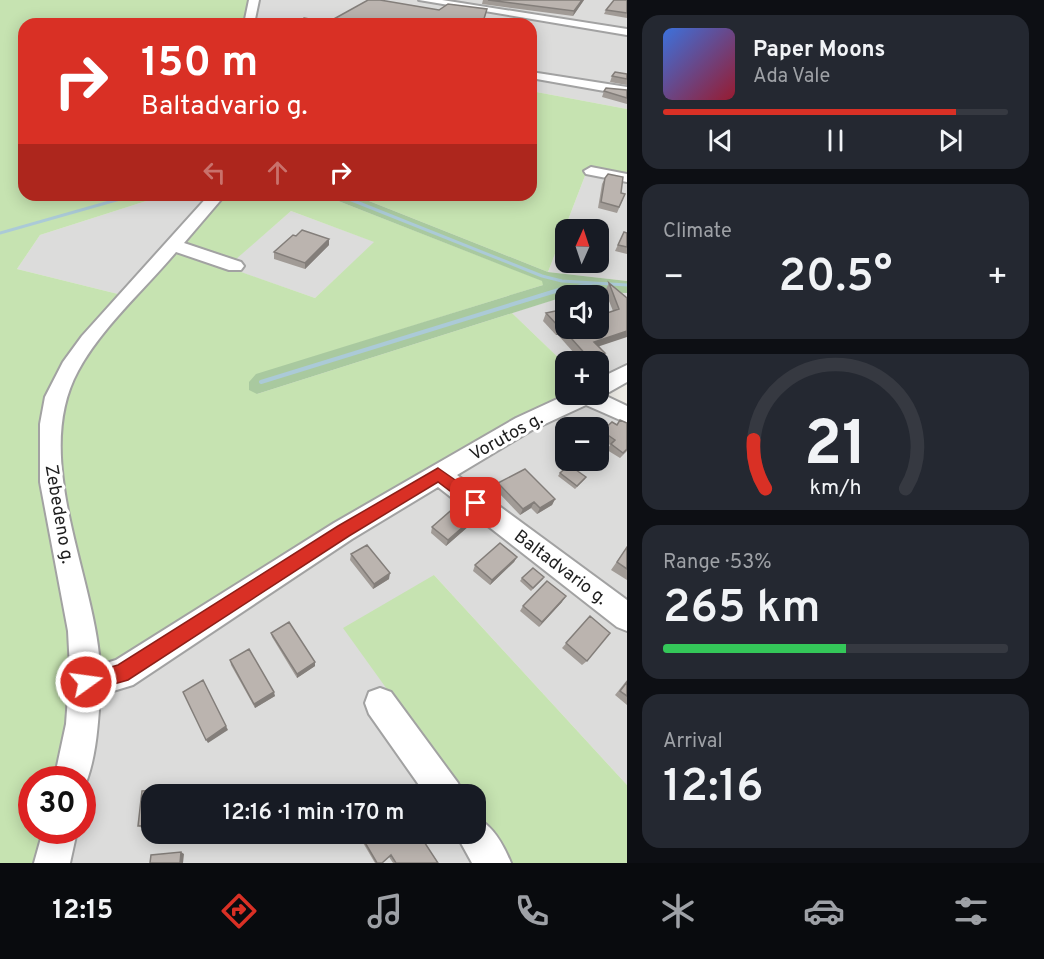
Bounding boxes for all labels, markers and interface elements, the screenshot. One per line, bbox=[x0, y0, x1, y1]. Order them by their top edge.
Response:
text: Paper Moons bbox=[753, 37, 885, 64]
text: 150 m bbox=[141, 38, 258, 91]
icon: right bbox=[42, 42, 120, 120]
text: Ada Vale bbox=[753, 64, 830, 90]
text: Baltadvario g. bbox=[141, 90, 308, 124]
icon: previous bbox=[704, 124, 737, 157]
icon: pause bbox=[819, 124, 852, 157]
icon: next bbox=[934, 124, 967, 157]
icon: left bbox=[198, 156, 231, 189]
icon: ahead bbox=[261, 156, 294, 189]
icon: right bbox=[324, 156, 357, 189]
north arrow bbox=[555, 219, 609, 273]
map controls bbox=[555, 219, 609, 471]
text: Climate bbox=[663, 219, 732, 245]
text: 20.5° bbox=[779, 250, 892, 307]
text: − bbox=[663, 258, 684, 300]
text: + bbox=[987, 258, 1008, 300]
button: sound bbox=[555, 285, 609, 339]
button: + bbox=[555, 351, 609, 405]
street label: Vorutos g. bbox=[466, 408, 547, 467]
text: 21 bbox=[804, 408, 867, 487]
button: − bbox=[555, 417, 609, 471]
street label: Zebedeno g. bbox=[38, 463, 79, 566]
text: km/h bbox=[809, 475, 862, 502]
pin bbox=[450, 477, 501, 528]
icon: arrive bbox=[459, 486, 492, 519]
street label: Baltadvario g. bbox=[509, 526, 611, 611]
text: Range · 53% bbox=[663, 550, 772, 576]
text: 265 km bbox=[663, 581, 820, 638]
position arrow bbox=[54, 650, 118, 714]
text: Arrival bbox=[663, 729, 723, 755]
text: 12:16 bbox=[663, 760, 764, 817]
speed limit sign: 30 bbox=[18, 766, 96, 844]
text: 12:16 · 1 min · 170 m bbox=[223, 800, 404, 827]
icon: directions bbox=[218, 890, 260, 932]
icon: music bbox=[364, 890, 406, 932]
icon: phone bbox=[511, 890, 553, 932]
icon: climate bbox=[657, 890, 699, 932]
icon: car bbox=[803, 890, 845, 932]
icon: filters bbox=[950, 890, 992, 932]
text: 12:15 bbox=[52, 894, 113, 928]

